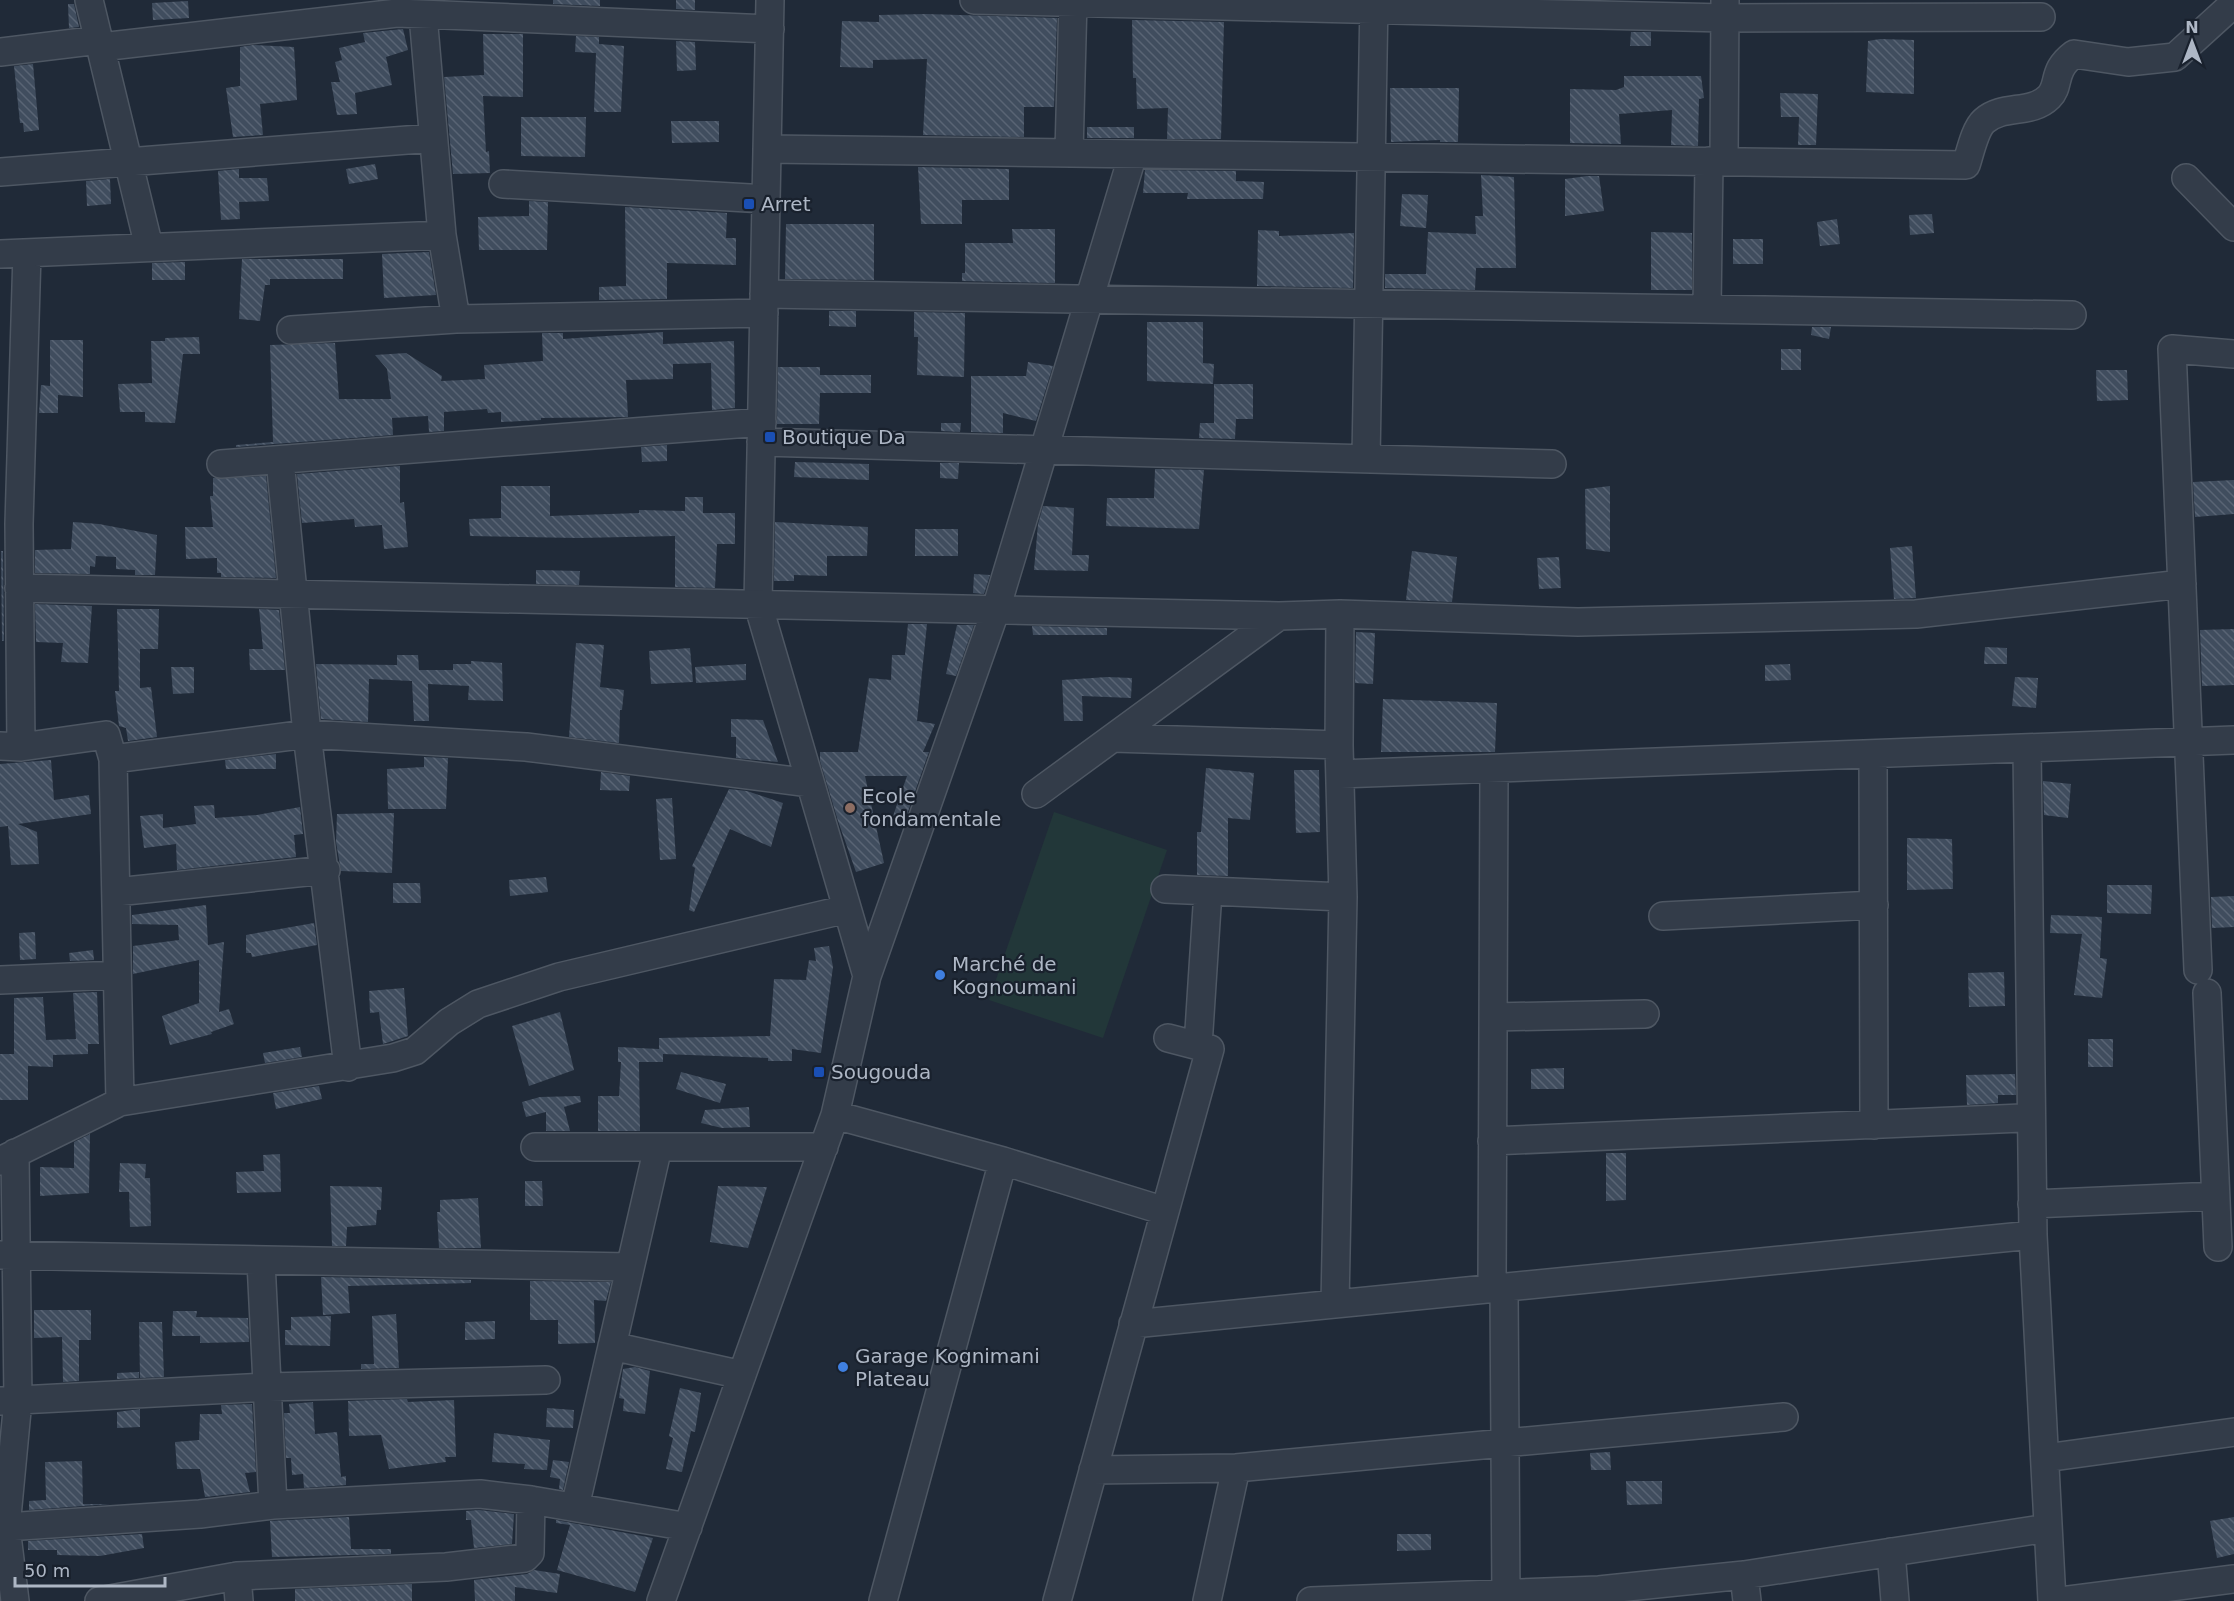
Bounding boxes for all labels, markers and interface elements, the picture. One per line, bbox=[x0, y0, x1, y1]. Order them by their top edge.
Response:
north arrow bbox=[2162, 12, 2222, 72]
text: N bbox=[2185, 18, 2199, 37]
place label: Arret bbox=[761, 192, 811, 216]
marker: Arret bbox=[742, 197, 756, 211]
place label: Boutique Da bbox=[782, 425, 906, 449]
marker: Boutique Da bbox=[763, 430, 777, 444]
place label: Ecole fondamentale bbox=[862, 784, 1001, 831]
marker: Ecole fondamentale bbox=[843, 801, 857, 815]
place label: Marché de Kognoumani bbox=[952, 952, 1077, 999]
marker: Marché de Kognoumani bbox=[933, 968, 947, 982]
place label: Sougouda bbox=[831, 1060, 931, 1084]
marker: Sougouda bbox=[812, 1065, 826, 1079]
place label: Garage Kognimani Plateau bbox=[855, 1344, 1040, 1391]
marker: Garage Kognimani Plateau bbox=[836, 1360, 850, 1374]
scale bar bbox=[15, 1550, 165, 1588]
text: 50 m bbox=[24, 1560, 70, 1581]

